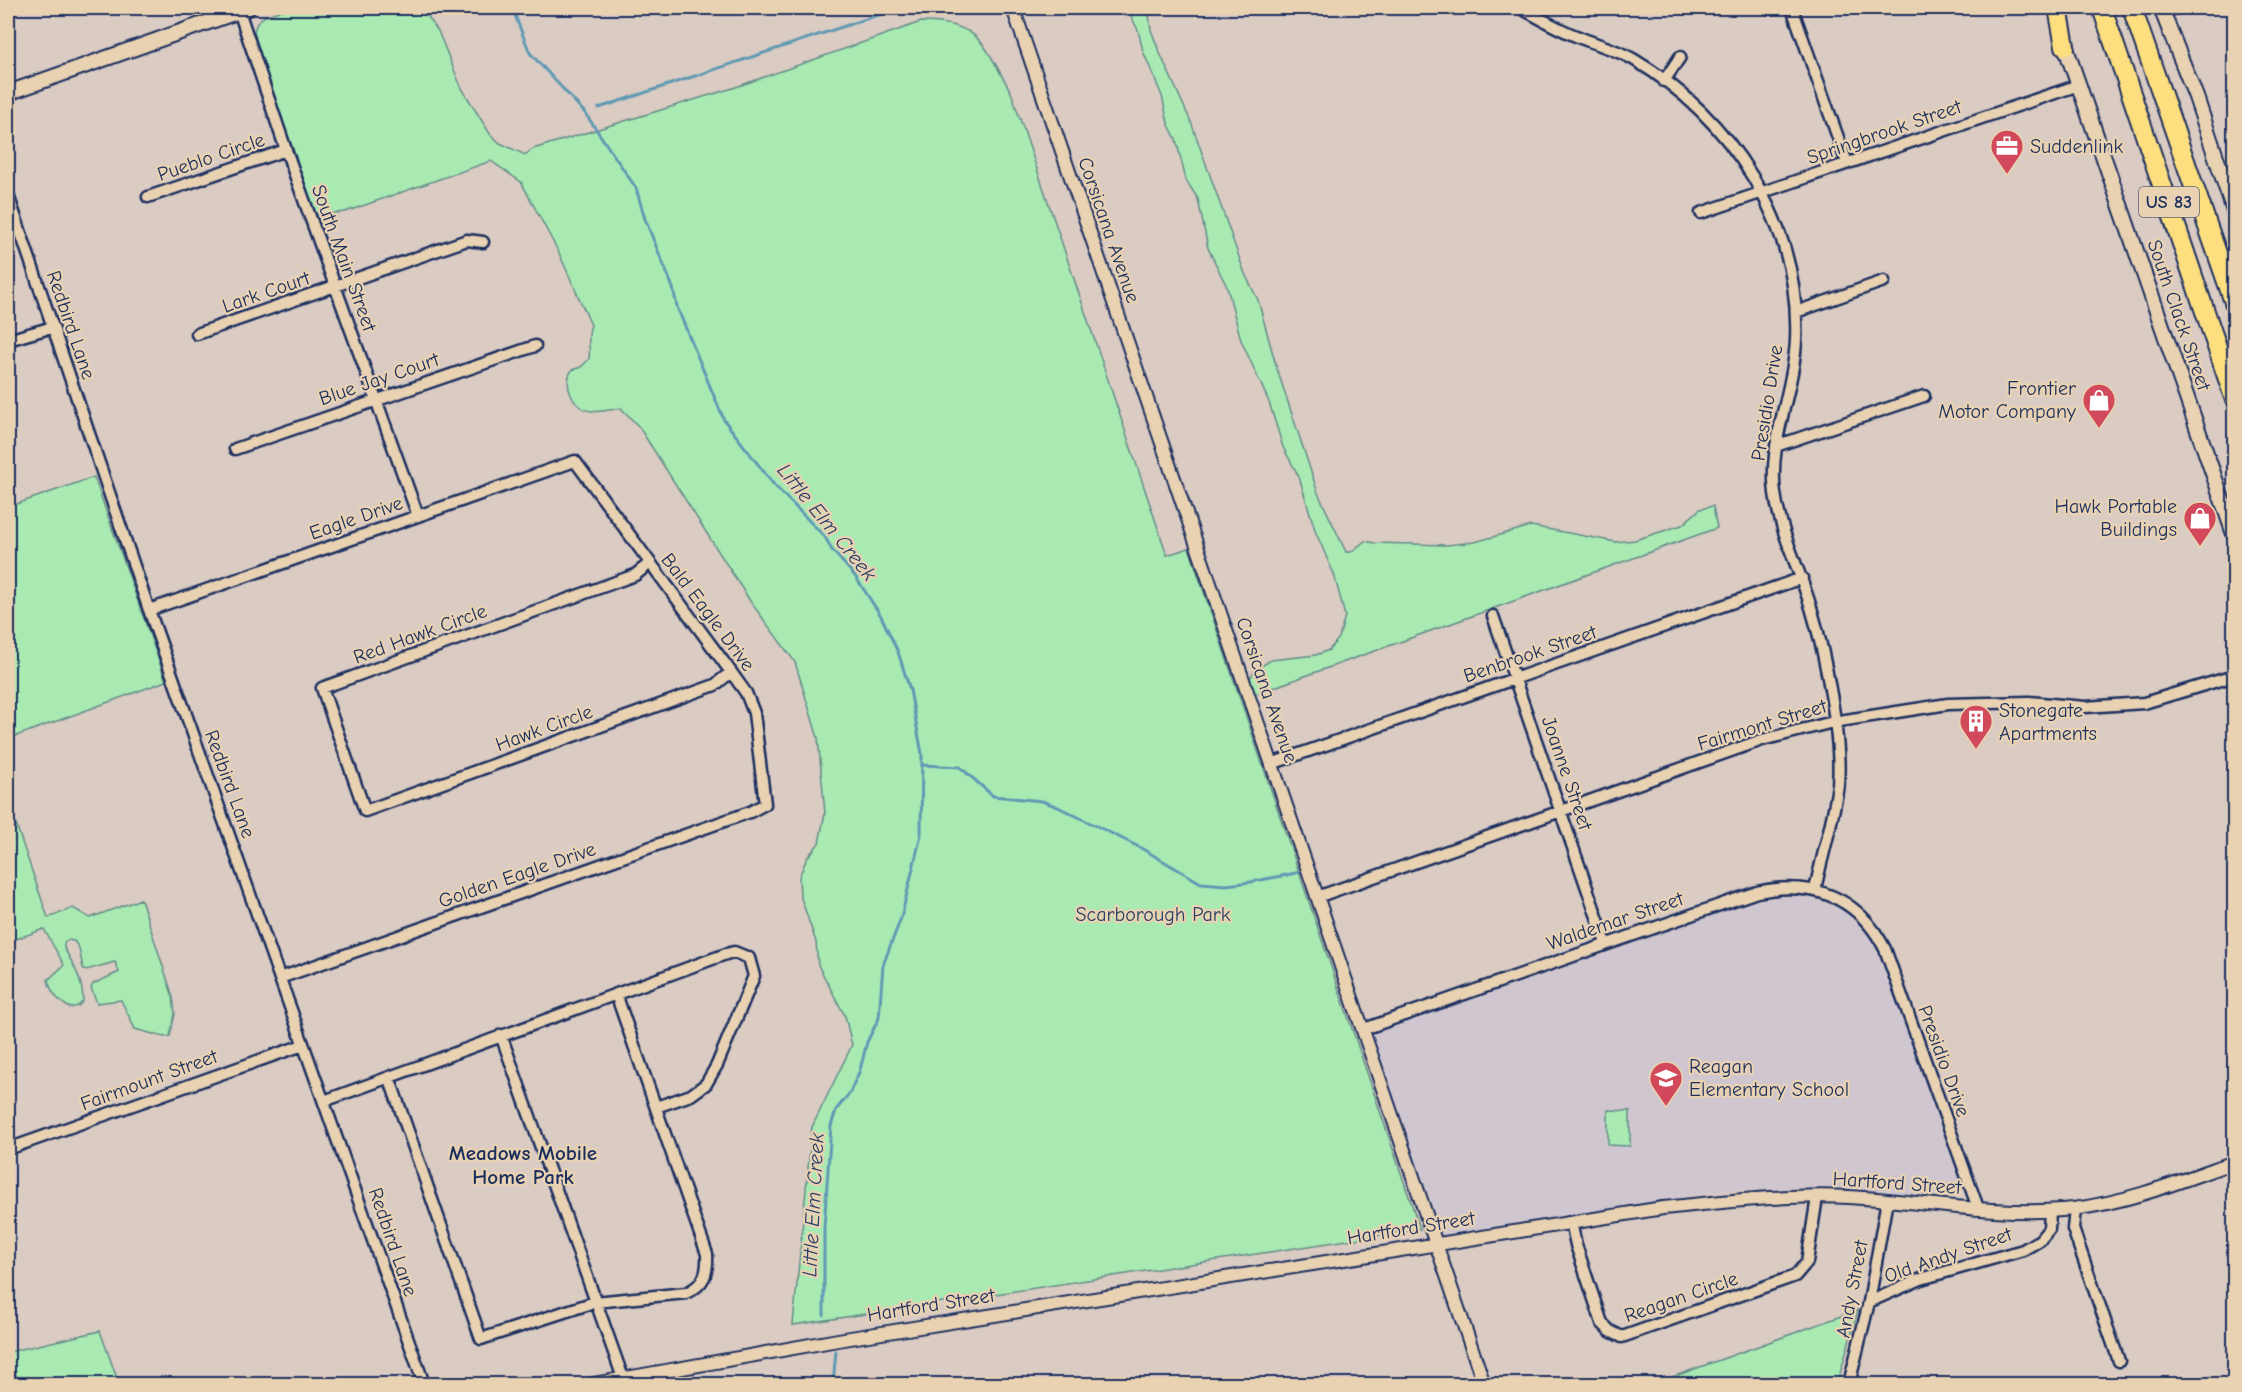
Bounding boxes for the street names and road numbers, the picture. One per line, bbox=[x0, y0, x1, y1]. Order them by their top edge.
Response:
street label: Springbrook Street bbox=[1804, 94, 1965, 169]
street label: Pueblo Circle bbox=[154, 128, 268, 186]
street label: Corsicana Avenue bbox=[1073, 154, 1145, 306]
street label: South Main Street bbox=[307, 182, 382, 336]
road number: US 83 bbox=[2139, 187, 2199, 217]
street label: South Clack Street bbox=[2142, 237, 2216, 395]
street label: Lark Court bbox=[219, 266, 314, 318]
street label: Redbird Lane bbox=[42, 268, 100, 382]
street label: Presidio Drive bbox=[1746, 343, 1788, 463]
street label: Blue Jay Court bbox=[316, 347, 443, 410]
street label: Eagle Drive bbox=[306, 491, 406, 545]
street label: Bald Eagle Drive bbox=[656, 549, 760, 675]
street label: Red Hawk Circle bbox=[350, 599, 490, 669]
street label: Corsicana Avenue bbox=[1231, 614, 1303, 766]
street label: Benbrook Street bbox=[1460, 620, 1601, 688]
street label: Fairmont Street bbox=[1695, 694, 1831, 756]
street label: Hawk Circle bbox=[492, 700, 596, 756]
street label: Joanne Street bbox=[1537, 713, 1598, 834]
street label: Redbird Lane bbox=[200, 727, 260, 841]
street label: Golden Eagle Drive bbox=[435, 837, 599, 913]
street label: Waldemar Street bbox=[1544, 886, 1687, 955]
street label: Presidio Drive bbox=[1913, 1002, 1975, 1120]
street label: Fairmount Street bbox=[77, 1044, 222, 1115]
street label: Hartford Street bbox=[1832, 1167, 1963, 1199]
street label: Redbird Lane bbox=[364, 1185, 422, 1299]
street label: Hartford Street bbox=[1346, 1206, 1478, 1249]
street label: Old Andy Street bbox=[1881, 1222, 2016, 1288]
street label: Andy Street bbox=[1831, 1237, 1873, 1340]
street label: Reagan Circle bbox=[1621, 1267, 1741, 1327]
street label: Hartford Street bbox=[866, 1283, 998, 1326]

